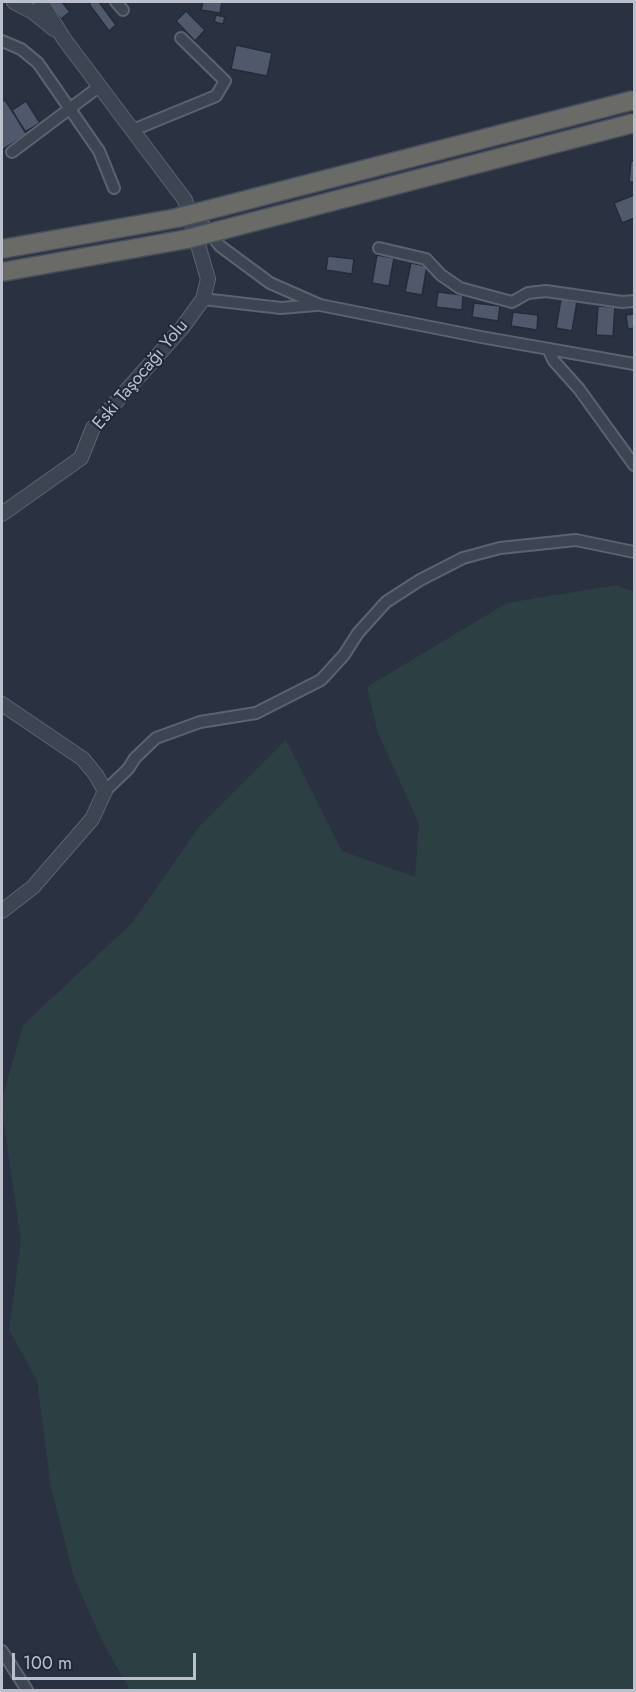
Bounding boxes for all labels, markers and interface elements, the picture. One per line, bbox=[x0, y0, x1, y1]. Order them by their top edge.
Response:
street label: Eski Taşocağı Yolu bbox=[89, 316, 193, 434]
scale bar bbox=[15, 1641, 200, 1679]
text: 100 m bbox=[23, 1650, 72, 1676]

